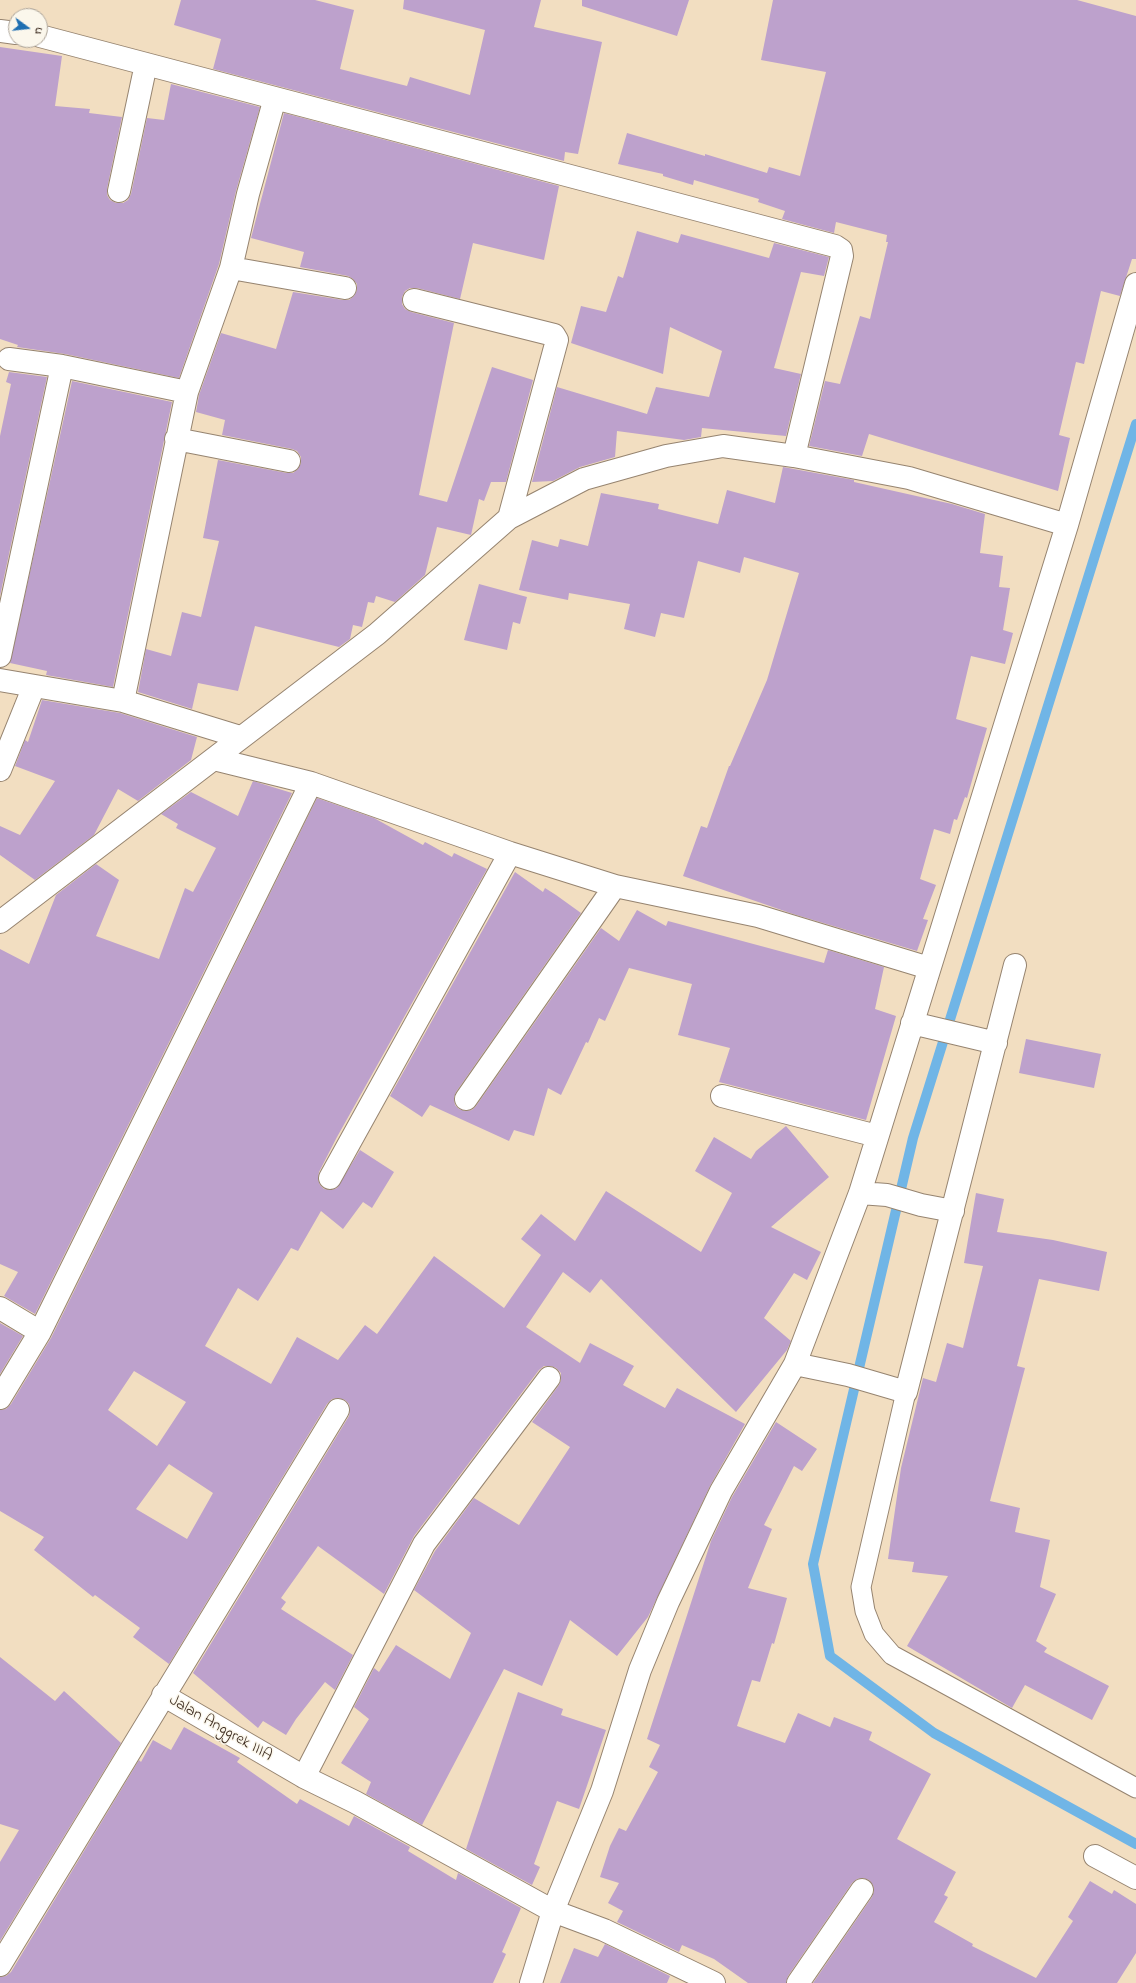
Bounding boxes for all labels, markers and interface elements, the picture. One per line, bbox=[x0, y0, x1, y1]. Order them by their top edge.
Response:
north arrow bbox=[8, 8, 48, 48]
text: U bbox=[30, 25, 47, 36]
street label: Jalan Anggrek IIIA bbox=[165, 1692, 275, 1766]

